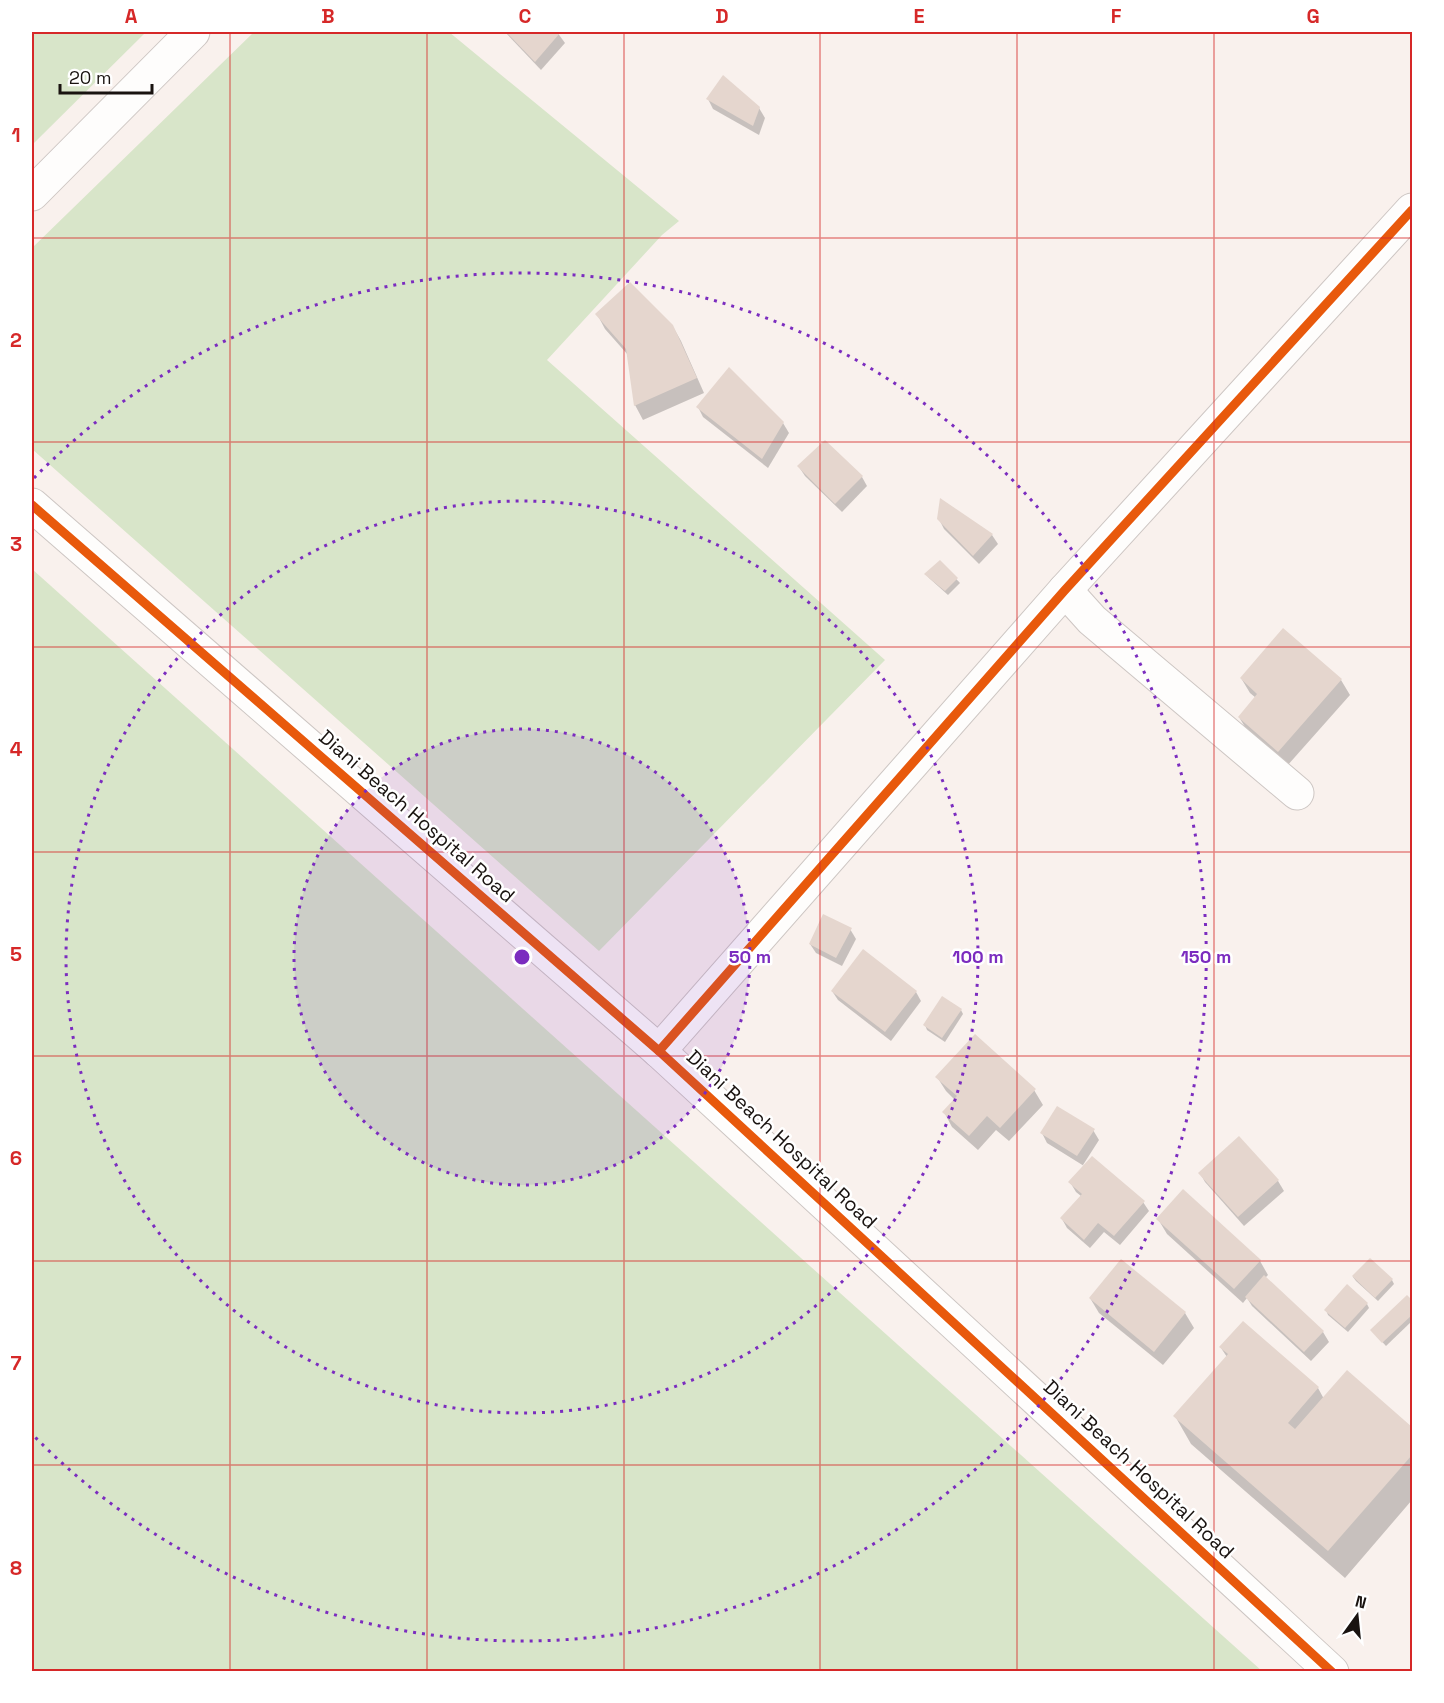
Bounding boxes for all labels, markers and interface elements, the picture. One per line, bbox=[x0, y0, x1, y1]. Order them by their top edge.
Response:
text: A bbox=[125, 3, 138, 29]
text: B bbox=[321, 3, 335, 29]
text: C bbox=[519, 3, 532, 29]
text: D bbox=[715, 3, 729, 29]
text: E bbox=[913, 3, 925, 29]
text: F bbox=[1111, 3, 1122, 29]
text: G bbox=[1306, 3, 1320, 29]
scale bar bbox=[60, 57, 152, 95]
text: 20 m bbox=[69, 66, 112, 89]
text: 1 bbox=[11, 122, 21, 148]
text: 2 bbox=[10, 327, 22, 353]
text: 3 bbox=[10, 531, 22, 557]
street label: Diani Beach Hospital Road bbox=[314, 724, 520, 908]
text: 4 bbox=[10, 736, 23, 762]
text: 5 bbox=[10, 941, 22, 967]
text: 50 m bbox=[729, 945, 771, 968]
text: 100 m bbox=[952, 945, 1004, 968]
text: 150 m bbox=[1181, 945, 1231, 968]
centre of rings bbox=[512, 947, 532, 967]
street label: Diani Beach Hospital Road bbox=[681, 1044, 883, 1234]
text: 6 bbox=[10, 1145, 22, 1171]
text: 7 bbox=[10, 1350, 22, 1376]
street label: Diani Beach Hospital Road bbox=[1038, 1374, 1240, 1564]
text: 8 bbox=[10, 1555, 22, 1581]
north arrow bbox=[1327, 1586, 1387, 1646]
text: N bbox=[1353, 1590, 1369, 1614]

